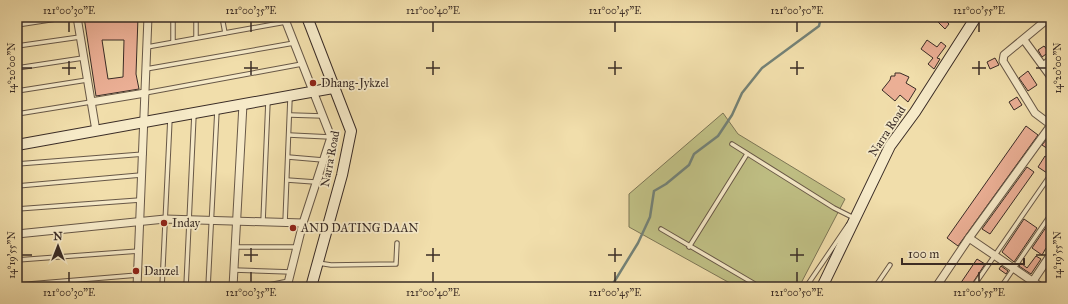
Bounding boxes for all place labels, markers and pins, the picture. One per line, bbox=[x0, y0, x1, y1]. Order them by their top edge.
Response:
place label: Dhang-Jykzel bbox=[321, 76, 389, 91]
marker: Dhang-Jykzel bbox=[308, 78, 318, 88]
place label: Inday bbox=[172, 216, 201, 230]
marker: Inday bbox=[159, 218, 169, 228]
place label: AND DATING DAAN bbox=[300, 221, 419, 235]
marker: AND DATING DAAN bbox=[288, 223, 298, 233]
place label: Danzel bbox=[144, 264, 180, 278]
marker: Danzel bbox=[131, 266, 141, 276]

